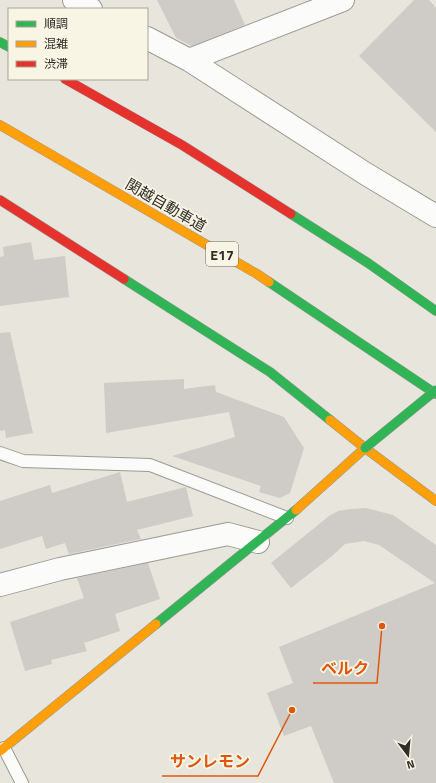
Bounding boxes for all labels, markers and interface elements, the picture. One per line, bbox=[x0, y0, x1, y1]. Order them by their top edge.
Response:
legend bbox=[8, 8, 148, 80]
text: 順調 bbox=[44, 14, 68, 33]
text: 混雑 bbox=[44, 34, 68, 53]
text: 渋滞 bbox=[44, 54, 68, 73]
street label: 関越自動車道 bbox=[121, 173, 211, 237]
road number: E17 bbox=[206, 242, 238, 266]
callout: ベルク bbox=[313, 655, 377, 683]
text: ベルク bbox=[321, 656, 369, 680]
north arrow bbox=[388, 735, 428, 775]
callout: サンレモン bbox=[162, 748, 258, 776]
text: サンレモン bbox=[170, 749, 250, 773]
text: N bbox=[405, 756, 417, 773]

